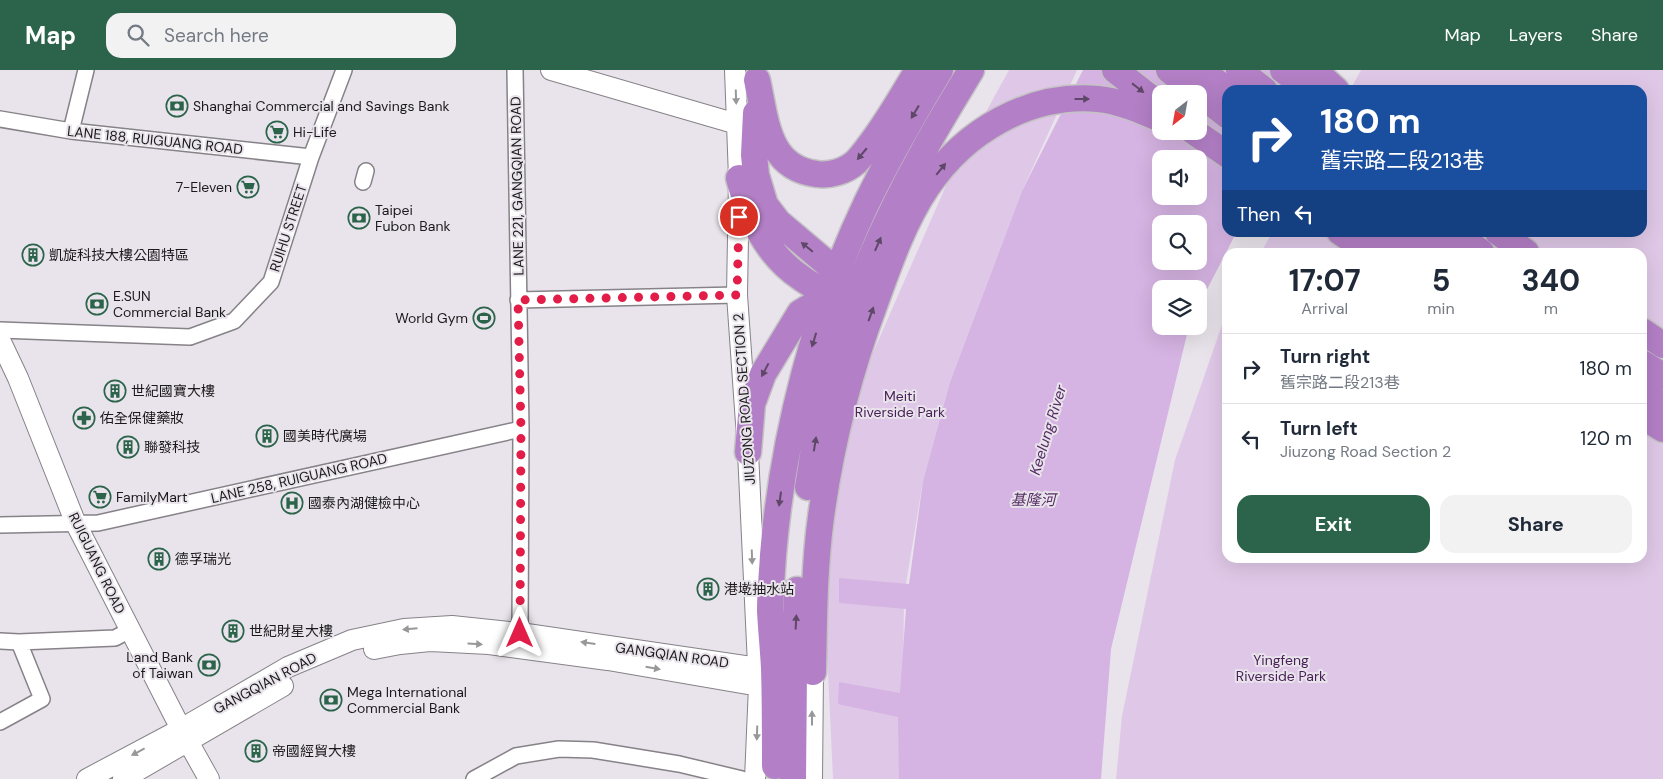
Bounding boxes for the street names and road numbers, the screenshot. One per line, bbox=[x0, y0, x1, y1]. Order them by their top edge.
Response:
street label: LANE 221, GANGQIAN ROAD bbox=[506, 96, 528, 276]
street label: LANE 188, RUIGUANG ROAD bbox=[66, 122, 244, 158]
street label: RUIHU STREET bbox=[265, 182, 311, 274]
street label: JIUZONG ROAD SECTION 2 bbox=[729, 313, 759, 485]
street label: LANE 258, RUIGUANG ROAD bbox=[209, 449, 389, 507]
street label: RUIGUANG ROAD bbox=[65, 509, 129, 617]
street label: GANGQIAN ROAD bbox=[614, 638, 730, 672]
street label: GANGQIAN ROAD bbox=[210, 648, 320, 718]

